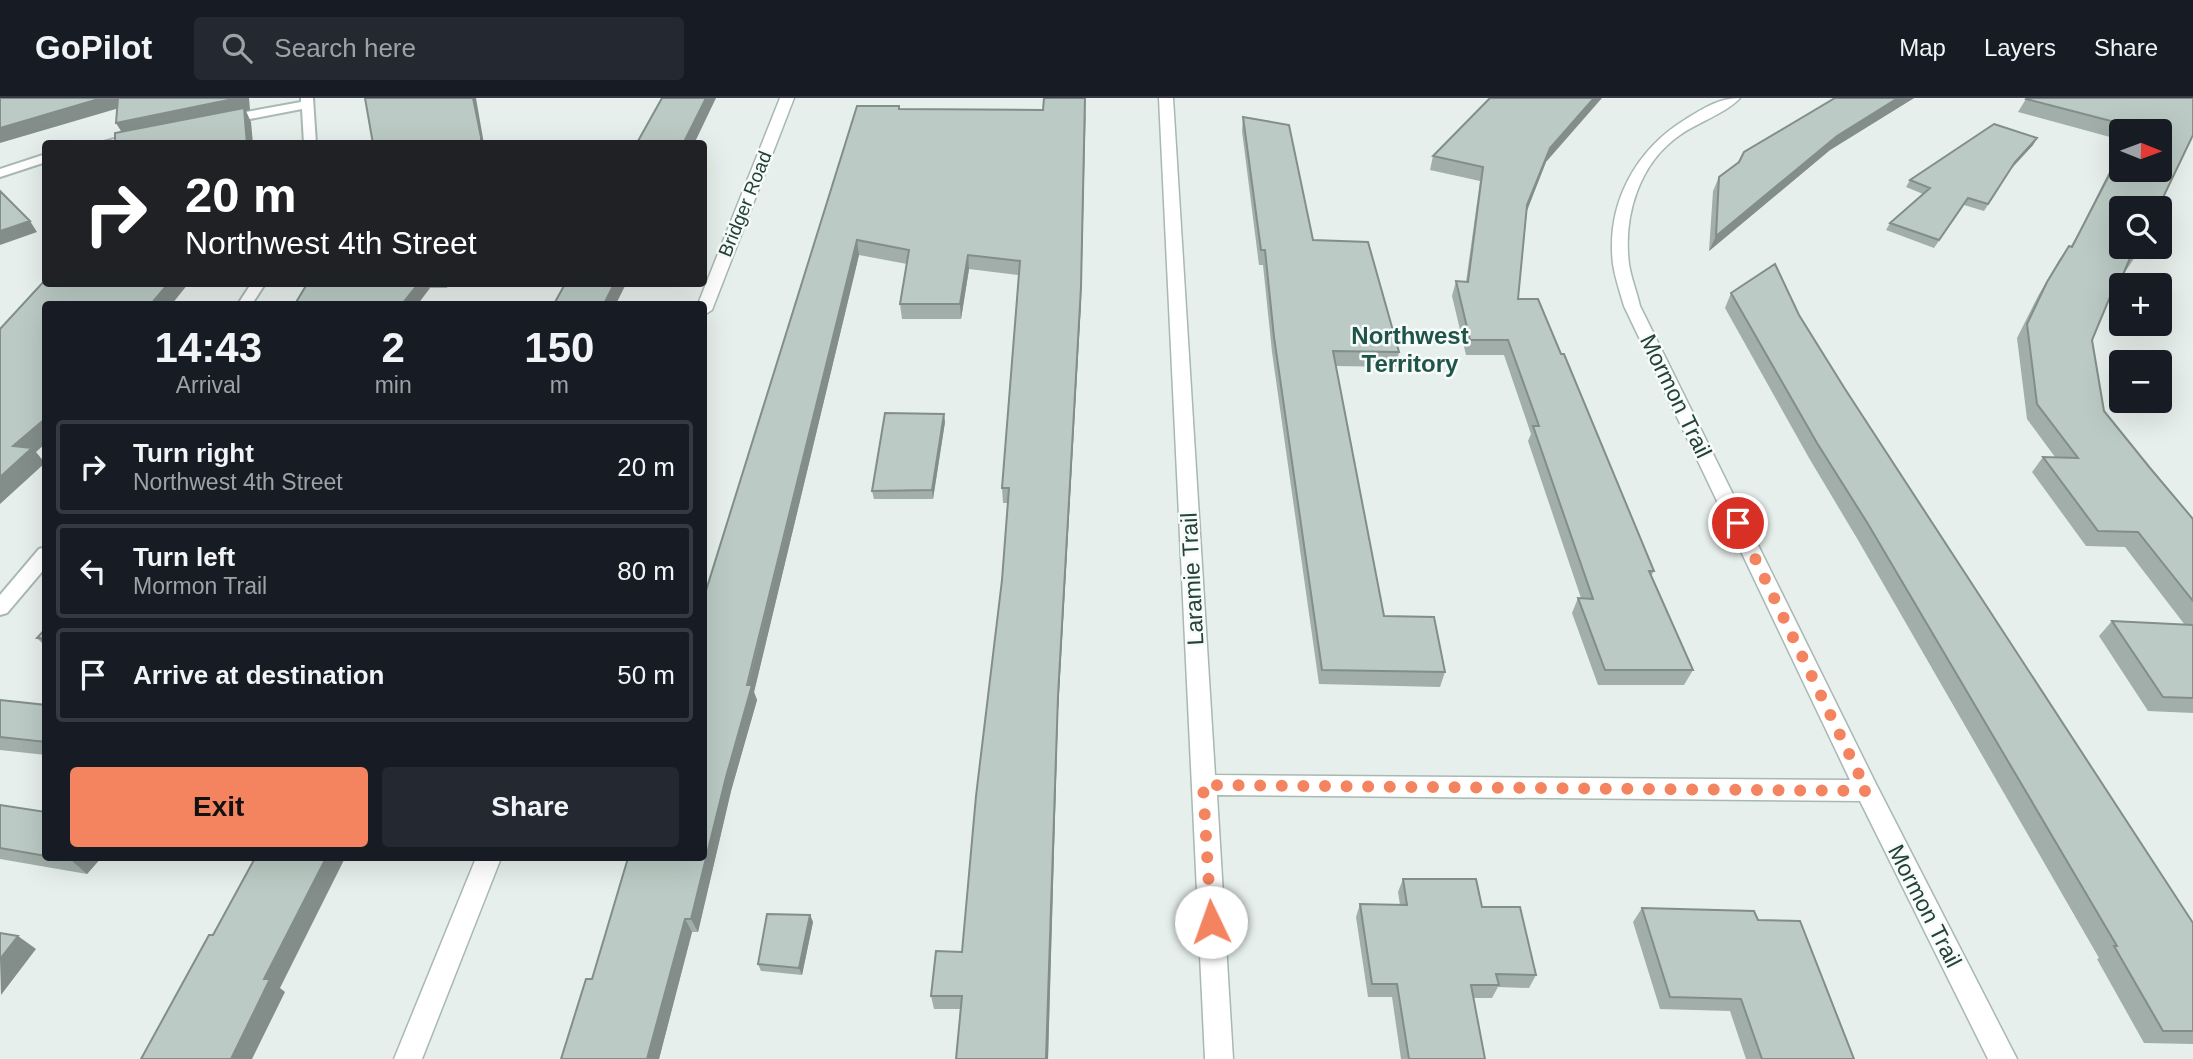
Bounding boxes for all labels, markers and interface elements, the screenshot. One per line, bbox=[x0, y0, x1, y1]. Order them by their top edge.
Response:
search box bbox=[194, 17, 684, 80]
text: GoPilot bbox=[35, 29, 152, 66]
icon: search bbox=[218, 29, 256, 67]
text: Search here bbox=[274, 33, 416, 63]
text: Map bbox=[1899, 34, 1946, 61]
text: Layers bbox=[1984, 34, 2056, 61]
text: Share bbox=[2094, 34, 2158, 61]
north arrow bbox=[2109, 119, 2172, 182]
map controls bbox=[2109, 119, 2172, 413]
street label: Bridger Road bbox=[714, 148, 776, 260]
icon: right bbox=[70, 168, 161, 259]
text: 20 m bbox=[185, 168, 297, 222]
button: search bbox=[2109, 196, 2172, 259]
text: Northwest 4th Street bbox=[185, 225, 477, 261]
button: + bbox=[2109, 273, 2172, 336]
district label: Northwest Territory bbox=[1351, 322, 1469, 377]
text: 14:43 bbox=[155, 324, 262, 371]
text: 2 bbox=[381, 324, 405, 371]
text: 150 bbox=[524, 324, 594, 371]
street label: Mormon Trail bbox=[1635, 330, 1717, 462]
button: − bbox=[2109, 350, 2172, 413]
text: Arrival bbox=[176, 372, 241, 398]
text: min bbox=[375, 372, 412, 398]
text: m bbox=[550, 372, 569, 398]
text: Turn right bbox=[133, 438, 254, 468]
icon: right bbox=[74, 448, 112, 486]
text: 20 m bbox=[617, 452, 675, 482]
text: Northwest 4th Street bbox=[133, 469, 343, 495]
pin bbox=[1708, 493, 1768, 553]
icon: arrive bbox=[1719, 504, 1757, 542]
street label: Laramie Trail bbox=[1176, 512, 1208, 646]
text: Turn left bbox=[133, 542, 235, 572]
icon: left bbox=[74, 552, 112, 590]
text: 80 m bbox=[617, 556, 675, 586]
text: Mormon Trail bbox=[133, 573, 267, 599]
icon: arrive bbox=[74, 656, 112, 694]
text: Arrive at destination bbox=[133, 660, 384, 690]
text: 50 m bbox=[617, 660, 675, 690]
button: Exit bbox=[70, 767, 368, 847]
button: Share bbox=[382, 767, 679, 847]
street label: Mormon Trail bbox=[1883, 840, 1967, 972]
position arrow bbox=[1174, 885, 1248, 959]

